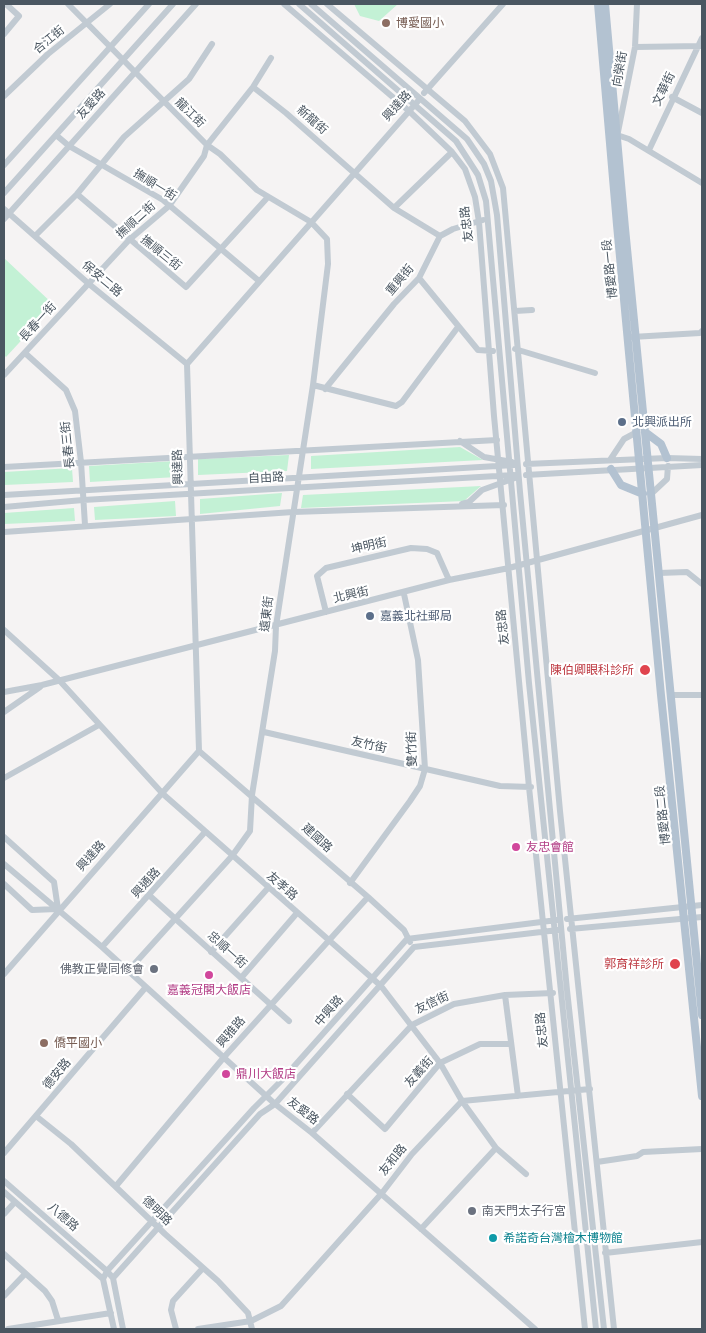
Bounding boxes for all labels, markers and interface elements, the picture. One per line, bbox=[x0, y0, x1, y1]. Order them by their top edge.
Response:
place label: 博愛國小 bbox=[396, 16, 444, 30]
marker: 博愛國小 bbox=[380, 17, 392, 29]
street label: 合江街 bbox=[31, 23, 67, 57]
street label: 向榮街 bbox=[610, 50, 630, 88]
street label: 文華街 bbox=[650, 70, 678, 108]
street label: 友愛路 bbox=[74, 86, 108, 122]
street label: 興達路 bbox=[380, 88, 414, 124]
street label: 龍江街 bbox=[172, 95, 208, 131]
street label: 新龍街 bbox=[294, 103, 330, 137]
street label: 撫順一街 bbox=[131, 166, 179, 204]
street label: 撫順二街 bbox=[113, 199, 159, 241]
street label: 友忠路 bbox=[458, 205, 476, 243]
street label: 撫順三街 bbox=[138, 232, 184, 274]
street label: 博愛路一段 bbox=[600, 238, 620, 300]
street label: 保安二路 bbox=[79, 258, 125, 300]
street label: 重興街 bbox=[383, 262, 417, 298]
street label: 長春一街 bbox=[17, 299, 59, 345]
place label: 北興派出所 bbox=[632, 415, 692, 429]
marker: 北興派出所 bbox=[616, 416, 628, 428]
street label: 長春三街 bbox=[58, 420, 78, 470]
street label: 興達路 bbox=[170, 449, 186, 485]
street label: 自由路 bbox=[248, 470, 284, 486]
street label: 坤明街 bbox=[350, 535, 388, 557]
street label: 北興街 bbox=[332, 584, 370, 606]
street label: 遠東街 bbox=[258, 595, 276, 633]
street label: 友忠路 bbox=[494, 608, 512, 646]
place label: 嘉義北社郵局 bbox=[380, 609, 452, 623]
marker: 嘉義北社郵局 bbox=[364, 610, 376, 622]
place label: 陳伯卿眼科診所 bbox=[550, 663, 634, 677]
marker: 陳伯卿眼科診所 bbox=[638, 663, 652, 677]
street label: 雙竹街 bbox=[404, 731, 420, 767]
street label: 友竹街 bbox=[350, 734, 388, 756]
street label: 博愛路二段 bbox=[653, 784, 673, 846]
street label: 建國路 bbox=[299, 821, 335, 855]
street label: 興達路 bbox=[74, 838, 108, 874]
place label: 友忠會館 bbox=[526, 840, 574, 854]
marker: 友忠會館 bbox=[510, 841, 522, 853]
street label: 興通路 bbox=[129, 865, 163, 901]
street label: 友孝路 bbox=[264, 869, 300, 903]
street label: 忠順一街 bbox=[204, 929, 250, 971]
place label: 郭育祥診所 bbox=[604, 957, 664, 971]
marker: 郭育祥診所 bbox=[668, 957, 682, 971]
place label: 佛教正覺同修會 bbox=[60, 962, 144, 976]
marker: 佛教正覺同修會 bbox=[148, 963, 160, 975]
marker: 嘉義冠閣大飯店 bbox=[203, 969, 215, 981]
place label: 嘉義冠閣大飯店 bbox=[167, 983, 251, 997]
street label: 友信街 bbox=[413, 989, 451, 1017]
street label: 中興路 bbox=[312, 993, 346, 1029]
street label: 友忠路 bbox=[533, 1011, 551, 1049]
street label: 興雅路 bbox=[214, 1014, 248, 1050]
place label: 僑平國小 bbox=[54, 1036, 102, 1050]
marker: 僑平國小 bbox=[38, 1037, 50, 1049]
street label: 友義街 bbox=[402, 1054, 436, 1090]
street label: 德安路 bbox=[40, 1056, 74, 1092]
place label: 鼎川大飯店 bbox=[236, 1067, 296, 1081]
marker: 鼎川大飯店 bbox=[220, 1068, 232, 1080]
street label: 友愛路 bbox=[284, 1094, 322, 1128]
street label: 友和路 bbox=[376, 1141, 410, 1179]
street label: 德明路 bbox=[139, 1193, 175, 1229]
street label: 八德路 bbox=[45, 1200, 81, 1234]
place label: 南天門太子行宮 bbox=[482, 1204, 566, 1218]
marker: 南天門太子行宮 bbox=[466, 1205, 478, 1217]
place label: 希諾奇台灣檜木博物館 bbox=[503, 1231, 623, 1245]
marker: 希諾奇台灣檜木博物館 bbox=[487, 1232, 499, 1244]

